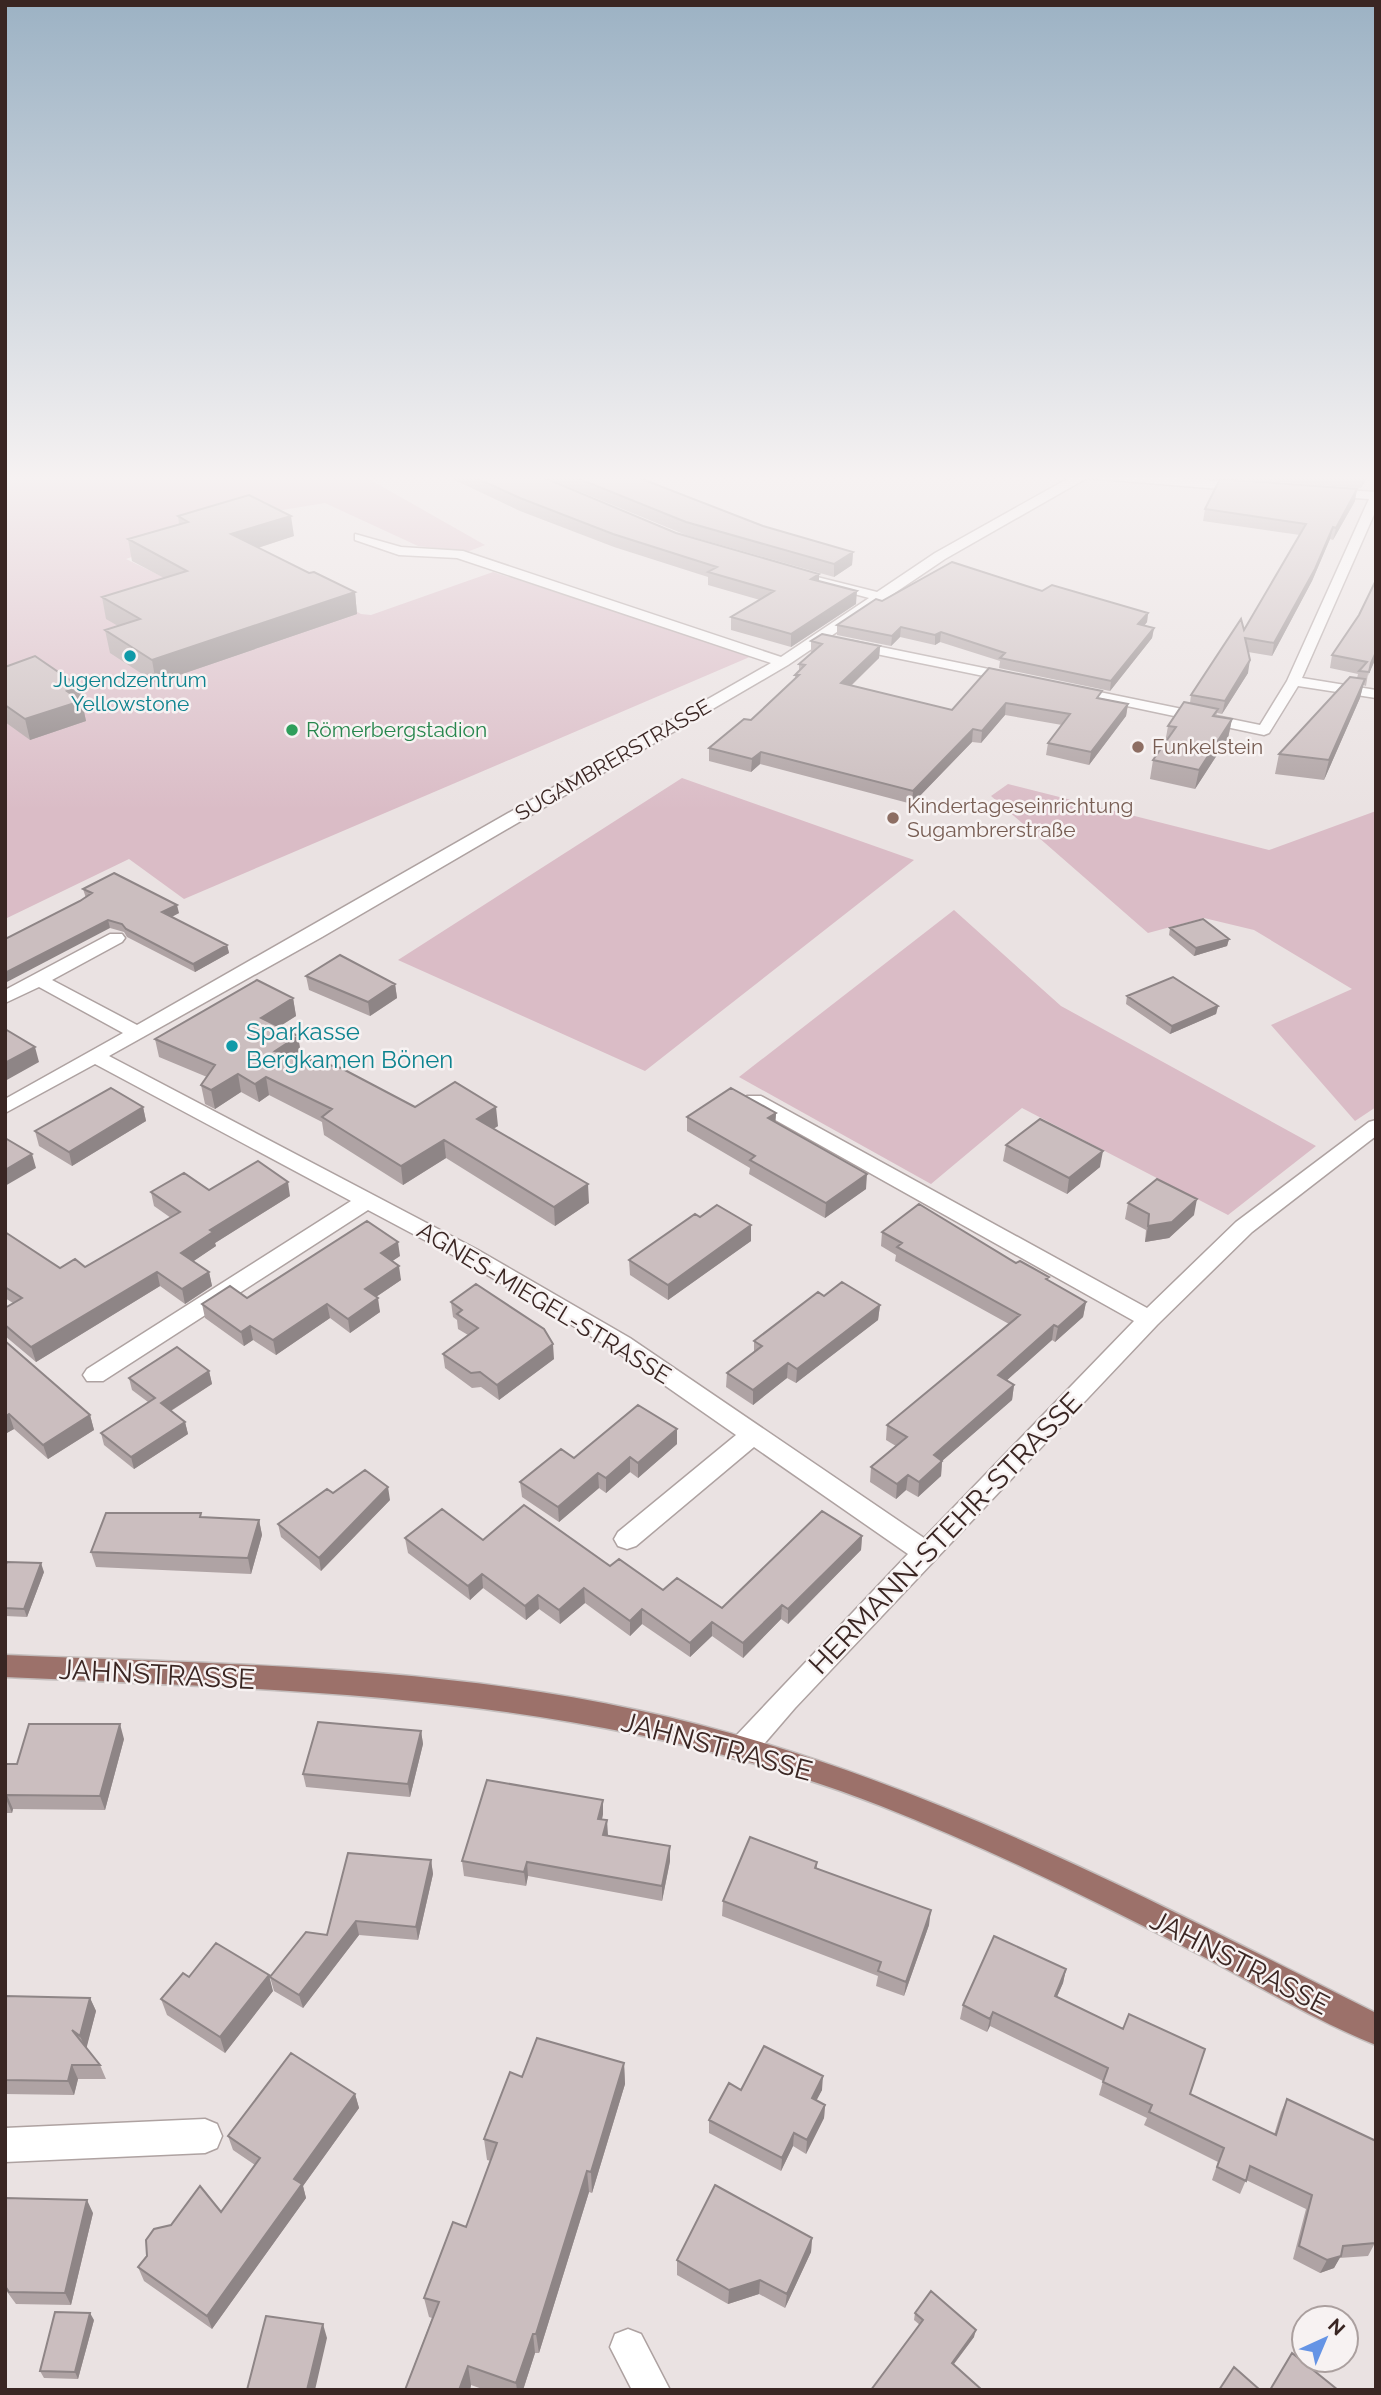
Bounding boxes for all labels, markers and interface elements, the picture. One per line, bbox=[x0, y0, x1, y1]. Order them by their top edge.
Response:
marker: Jugendzentrum Yellowstone bbox=[122, 648, 138, 664]
place label: Jugendzentrum Yellowstone bbox=[53, 667, 207, 716]
street label: SUGAMBRERSTRASSE bbox=[510, 693, 715, 826]
place label: Römerbergstadion bbox=[306, 717, 487, 742]
marker: Römerbergstadion bbox=[284, 722, 300, 738]
place label: Funkelstein bbox=[1152, 734, 1263, 759]
marker: Funkelstein bbox=[1130, 739, 1146, 755]
place label: Kindertageseinrichtung Sugambrerstraße bbox=[907, 793, 1134, 842]
marker: Kindertageseinrichtung Sugambrerstraße bbox=[885, 810, 901, 826]
place label: Sparkasse Bergkamen Bönen bbox=[246, 1017, 453, 1074]
marker: Sparkasse Bergkamen Bönen bbox=[224, 1038, 240, 1054]
street label: AGNES-MIEGEL-STRASSE bbox=[412, 1215, 676, 1390]
street label: HERMANN-STEHR-STRASSE bbox=[802, 1386, 1089, 1681]
street label: JAHNSTRASSE bbox=[58, 1653, 256, 1696]
street label: JAHNSTRASSE bbox=[618, 1705, 816, 1788]
street label: JAHNSTRASSE bbox=[1145, 1903, 1335, 2022]
north arrow bbox=[1290, 2304, 1360, 2374]
text: N bbox=[1324, 2314, 1350, 2340]

